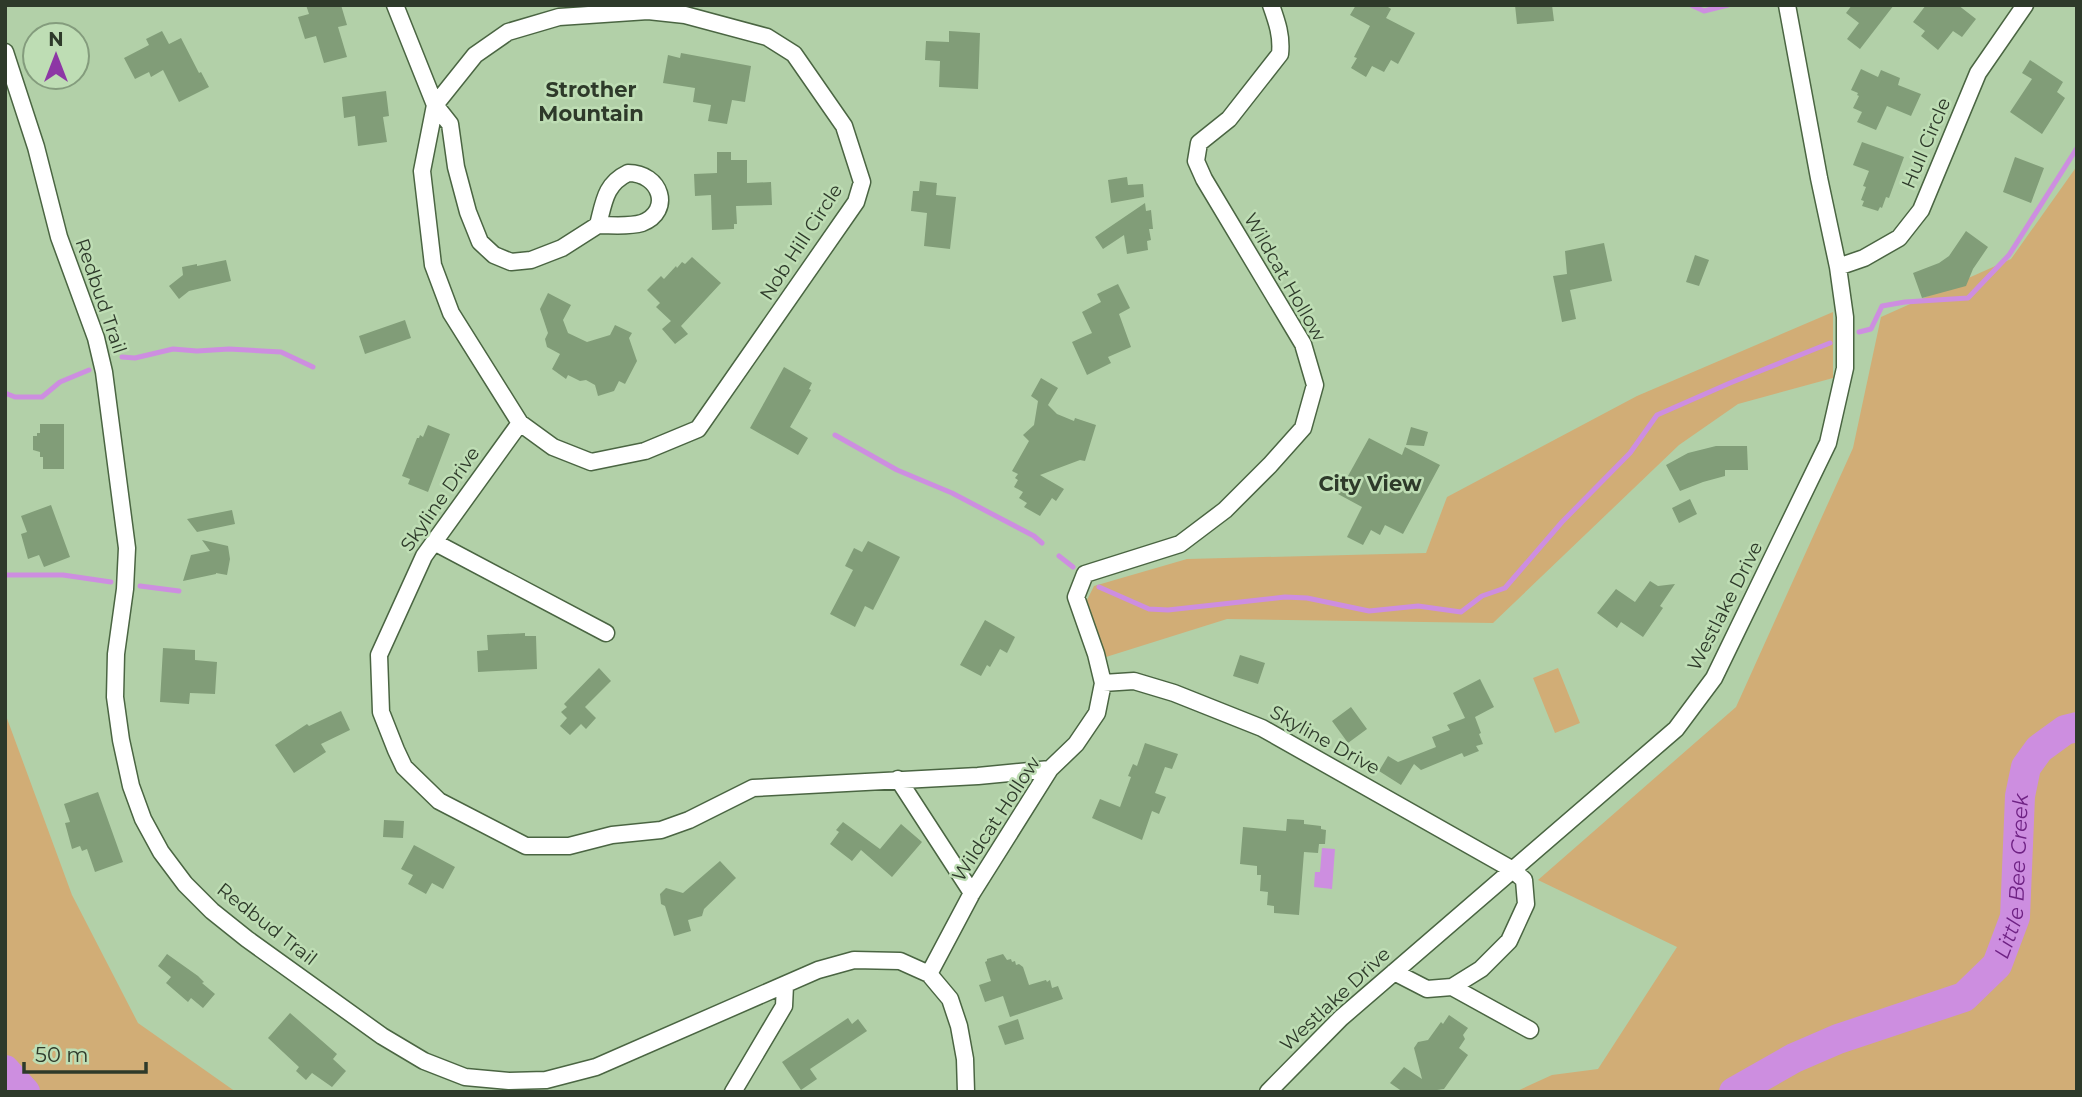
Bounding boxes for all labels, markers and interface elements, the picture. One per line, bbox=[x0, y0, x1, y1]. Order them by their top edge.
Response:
north arrow bbox=[21, 21, 91, 91]
text: N bbox=[48, 28, 64, 51]
district label: Strother Mountain bbox=[538, 77, 644, 126]
street label: Hull Circle bbox=[1897, 94, 1955, 192]
street label: Nob Hill Circle bbox=[755, 180, 847, 304]
street label: Wildcat Hollow bbox=[1239, 209, 1331, 346]
street label: Redbud Trail bbox=[71, 235, 131, 357]
street label: Skyline Drive bbox=[396, 442, 484, 556]
district label: City View bbox=[1318, 471, 1422, 496]
street label: Westlake Drive bbox=[1683, 538, 1767, 674]
street label: Skyline Drive bbox=[1266, 700, 1384, 780]
street label: Wildcat Hollow bbox=[947, 752, 1045, 886]
water label: Little Bee Creek bbox=[1988, 792, 2033, 962]
street label: Redbud Trail bbox=[212, 878, 322, 970]
street label: Westlake Drive bbox=[1275, 942, 1395, 1056]
scale bar bbox=[24, 1030, 147, 1074]
text: 50 m bbox=[35, 1042, 89, 1067]

